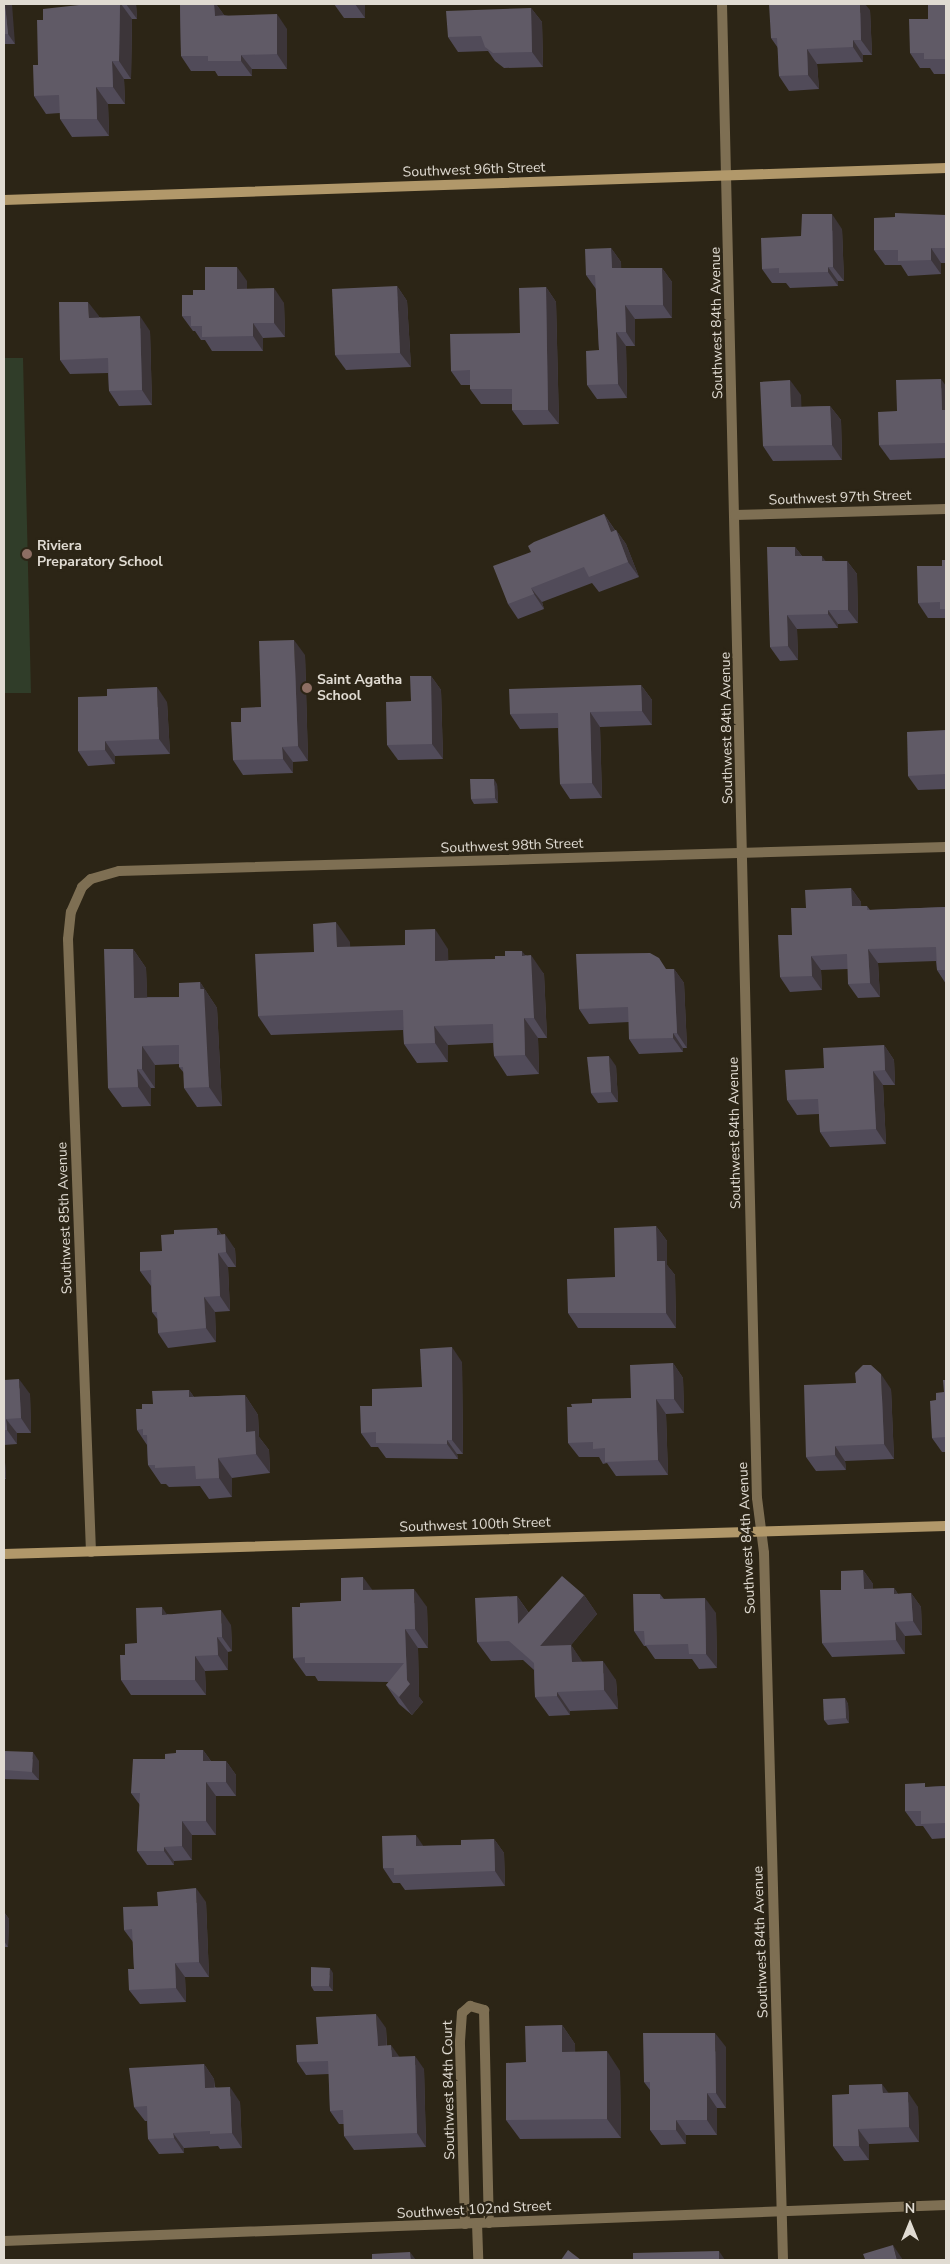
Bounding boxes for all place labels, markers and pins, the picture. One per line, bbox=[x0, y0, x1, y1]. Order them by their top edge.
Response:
place label: Riviera Preparatory School bbox=[37, 538, 163, 570]
marker: Riviera Preparatory School bbox=[21, 548, 33, 560]
place label: Saint Agatha School bbox=[317, 672, 402, 704]
marker: Saint Agatha School bbox=[301, 682, 313, 694]

